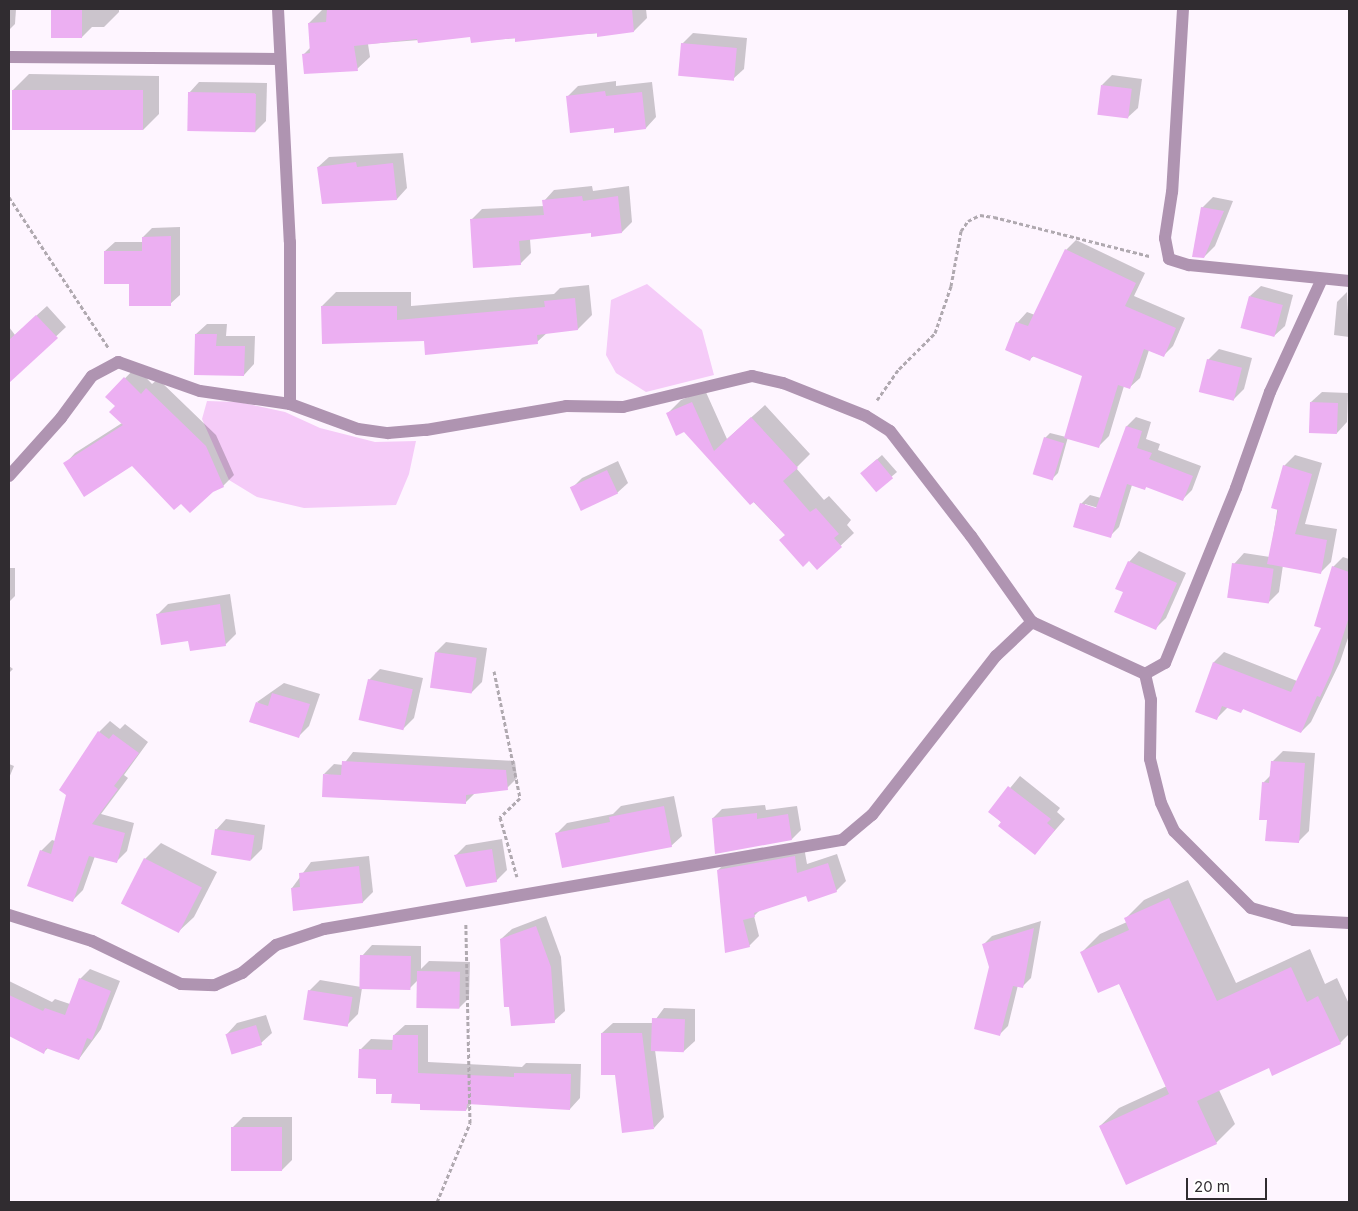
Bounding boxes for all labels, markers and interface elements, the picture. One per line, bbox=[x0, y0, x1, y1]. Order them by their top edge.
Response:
scale bar bbox=[1188, 1168, 1269, 1200]
text: 20 m bbox=[1194, 1177, 1230, 1196]

